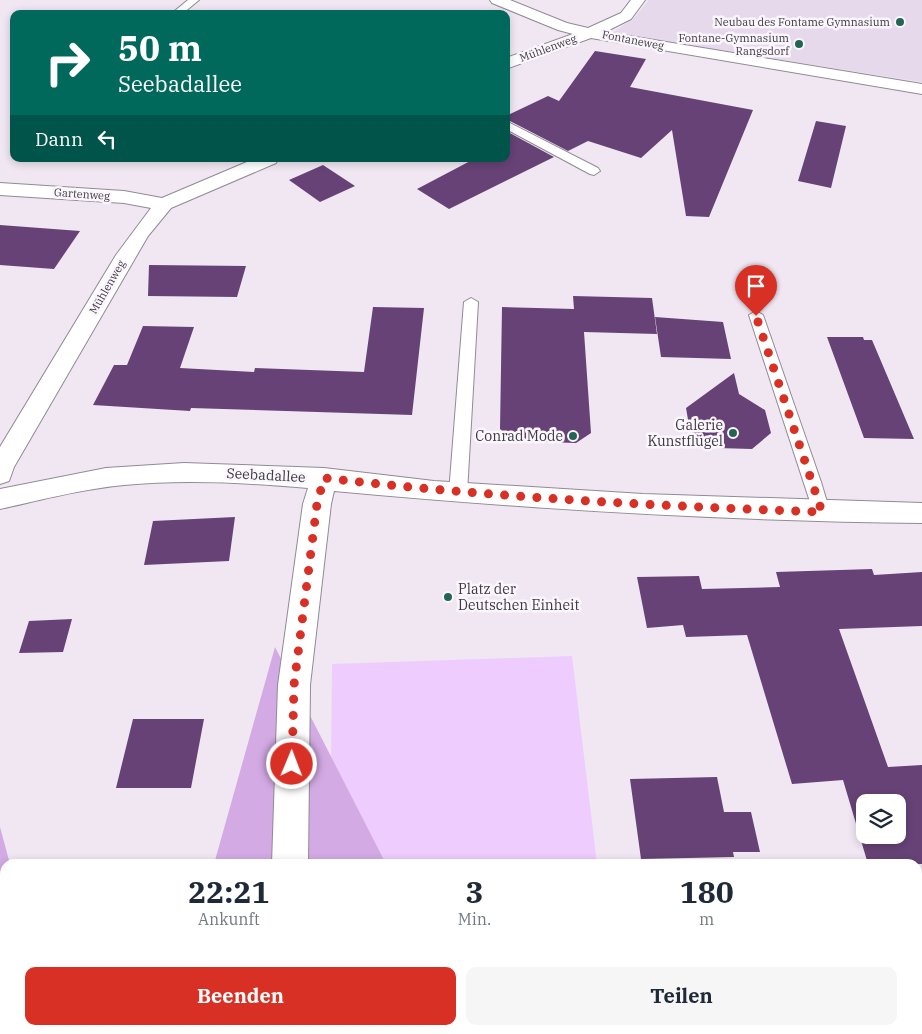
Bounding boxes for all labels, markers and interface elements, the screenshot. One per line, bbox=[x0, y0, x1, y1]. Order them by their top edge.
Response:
place label: Neubau des Fontame Gymnasium bbox=[714, 15, 891, 29]
marker: Neubau des Fontame Gymnasium bbox=[894, 16, 906, 28]
text: 50 m bbox=[118, 25, 202, 71]
street label: Fontaneweg bbox=[601, 27, 665, 53]
icon: right bbox=[35, 30, 100, 95]
street label: Mühlenweg bbox=[518, 31, 578, 65]
place label: Fontane-Gymnasium Rangsdorf bbox=[678, 31, 790, 58]
marker: Fontane-Gymnasium Rangsdorf bbox=[793, 38, 805, 50]
text: Seebadallee bbox=[118, 69, 242, 98]
icon: left bbox=[93, 125, 121, 153]
text: Dann bbox=[35, 127, 83, 151]
street label: Gartenweg bbox=[54, 185, 110, 203]
street label: Mühlenweg bbox=[86, 258, 128, 316]
pin bbox=[735, 265, 777, 316]
icon: arrive bbox=[742, 272, 770, 300]
place label: Galerie Kunstflügel bbox=[647, 416, 723, 450]
place label: Conrad Mode bbox=[475, 427, 563, 445]
marker: Galerie Kunstflügel bbox=[727, 427, 739, 439]
marker: Conrad Mode bbox=[567, 430, 579, 442]
street label: Seebadallee bbox=[226, 464, 306, 486]
place label: Platz der Deutschen Einheit bbox=[458, 580, 579, 614]
marker: Platz der Deutschen Einheit bbox=[442, 591, 454, 603]
position arrow bbox=[265, 737, 317, 789]
map controls bbox=[856, 794, 906, 844]
button: layers bbox=[856, 794, 906, 844]
text: 22:21 bbox=[188, 872, 269, 911]
text: 3 bbox=[466, 872, 484, 911]
text: 180 bbox=[680, 872, 734, 911]
text: Ankunft bbox=[198, 909, 260, 929]
text: Min. bbox=[458, 909, 491, 929]
text: m bbox=[699, 909, 714, 929]
button: Beenden bbox=[25, 967, 456, 1025]
button: Teilen bbox=[466, 967, 897, 1025]

